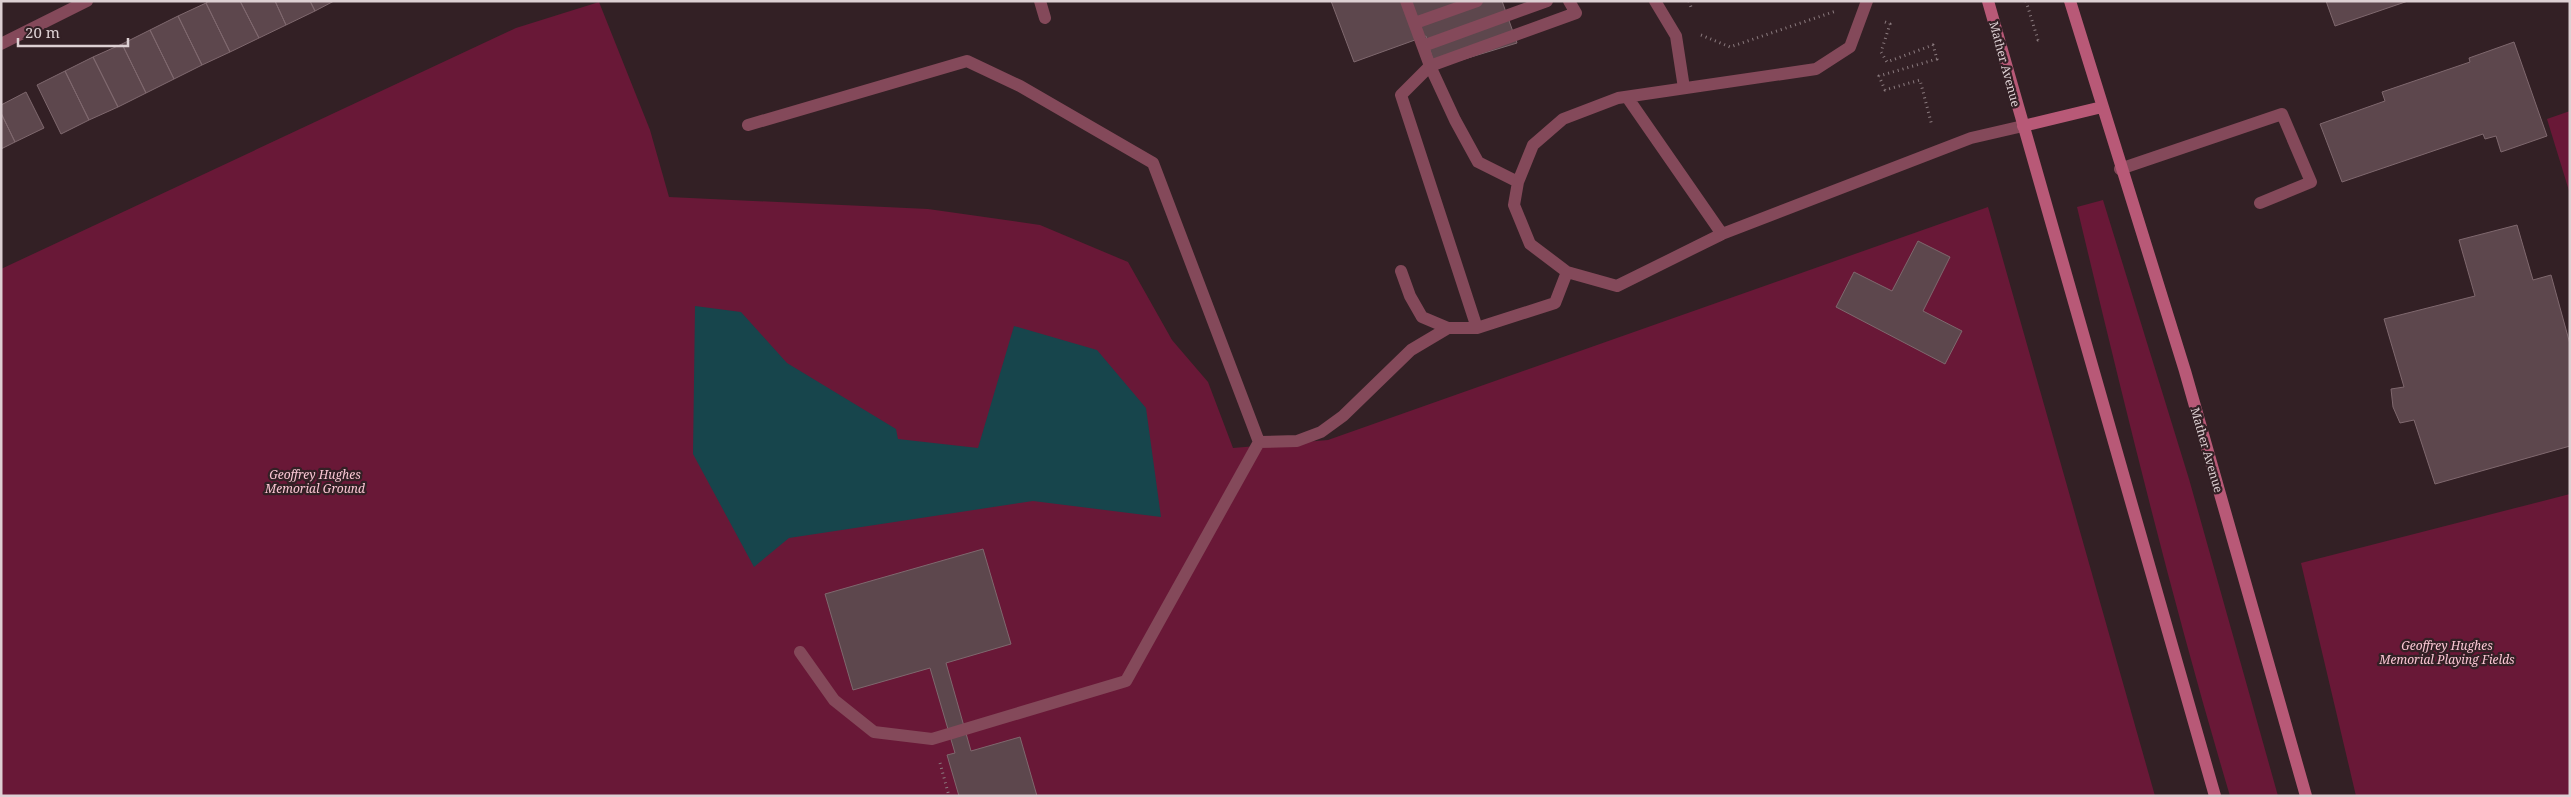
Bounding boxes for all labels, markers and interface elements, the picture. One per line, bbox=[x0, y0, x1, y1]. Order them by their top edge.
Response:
scale bar bbox=[18, 15, 128, 47]
street label: Mather Avenue bbox=[1985, 19, 2025, 109]
text: 20 m bbox=[25, 22, 60, 42]
street label: Mather Avenue bbox=[2187, 405, 2227, 495]
park label: Geoffrey Hughes Memorial Ground bbox=[264, 466, 365, 497]
park label: Geoffrey Hughes Memorial Playing Fields bbox=[2378, 637, 2515, 668]

